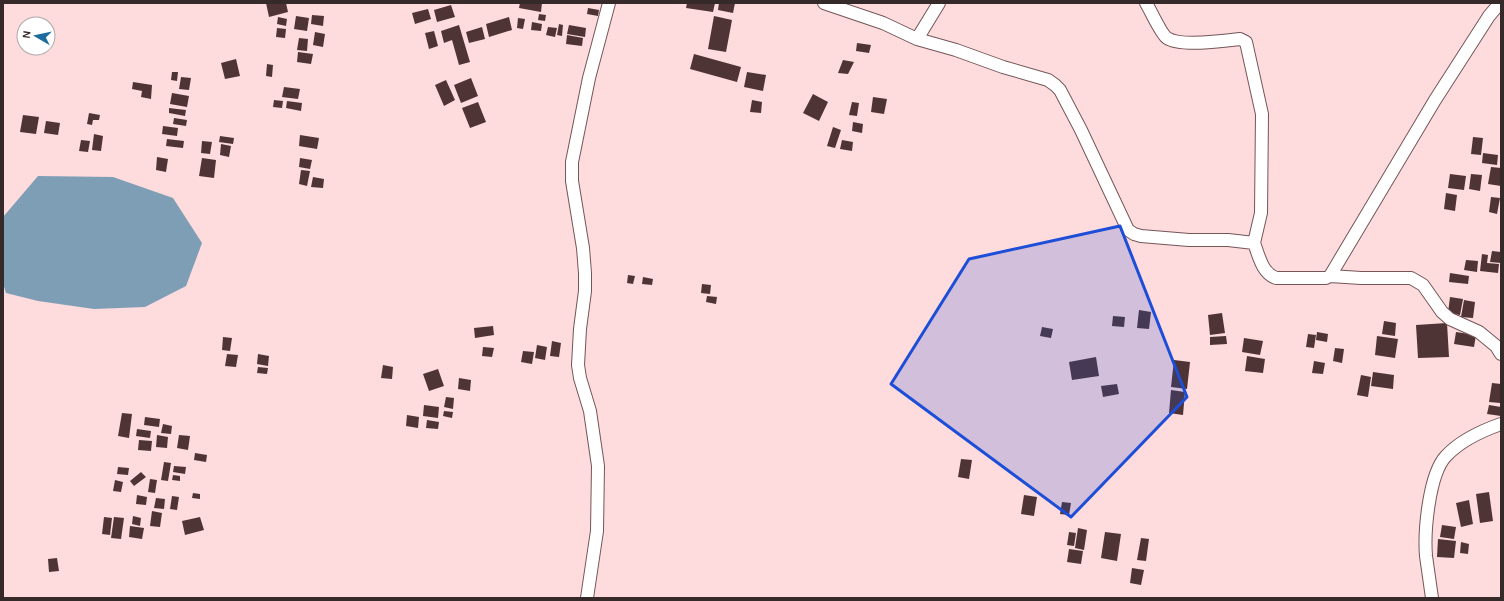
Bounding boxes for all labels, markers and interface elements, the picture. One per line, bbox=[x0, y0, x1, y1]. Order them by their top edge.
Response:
north arrow bbox=[16, 16, 56, 56]
text: N bbox=[20, 30, 34, 39]

